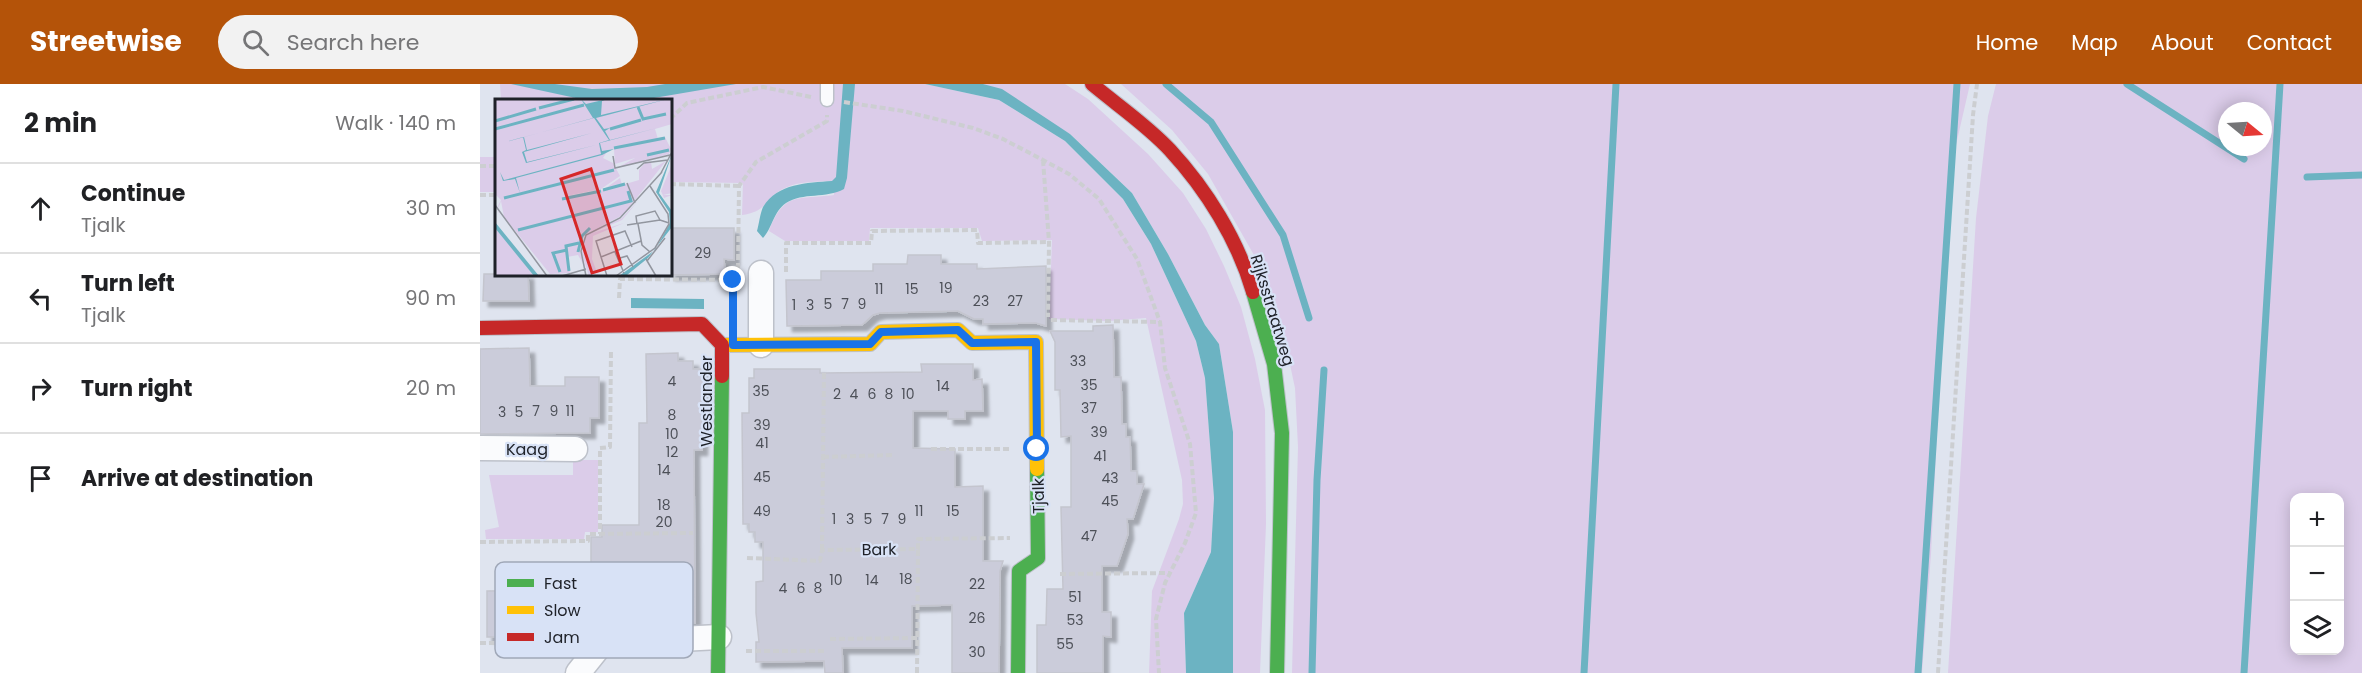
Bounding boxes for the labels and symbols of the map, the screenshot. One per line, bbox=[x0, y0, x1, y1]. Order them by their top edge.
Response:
inset map bbox=[495, 99, 672, 276]
north arrow bbox=[2218, 102, 2272, 156]
house number: 29 bbox=[695, 243, 711, 263]
street label: Rijksstraatweg bbox=[1245, 251, 1300, 369]
route end bbox=[719, 266, 745, 292]
house number: 19 bbox=[939, 278, 953, 298]
house number: 11 bbox=[875, 279, 883, 299]
house number: 15 bbox=[905, 279, 919, 299]
house number: 23 bbox=[973, 291, 989, 311]
house number: 27 bbox=[1007, 291, 1023, 311]
house number: 5 bbox=[824, 294, 832, 314]
house number: 7 bbox=[841, 294, 849, 314]
house number: 9 bbox=[858, 294, 866, 314]
house number: 1 bbox=[792, 295, 796, 315]
house number: 3 bbox=[806, 295, 814, 315]
house number: 33 bbox=[1070, 351, 1086, 371]
street label: Westlander bbox=[695, 355, 718, 447]
house number: 4 bbox=[668, 371, 677, 391]
house number: 35 bbox=[1080, 375, 1098, 395]
house number: 14 bbox=[936, 376, 950, 396]
house number: 35 bbox=[752, 381, 770, 401]
house number: 2 bbox=[833, 384, 841, 404]
house number: 4 bbox=[850, 384, 859, 404]
house number: 6 bbox=[868, 384, 877, 404]
house number: 8 bbox=[885, 384, 894, 404]
house number: 10 bbox=[901, 384, 915, 404]
house number: 37 bbox=[1081, 398, 1097, 418]
house number: 7 bbox=[532, 401, 540, 421]
house number: 9 bbox=[550, 401, 558, 421]
house number: 11 bbox=[566, 401, 574, 421]
house number: 3 bbox=[498, 402, 506, 422]
house number: 5 bbox=[515, 402, 523, 422]
house number: 8 bbox=[668, 405, 677, 425]
house number: 39 bbox=[753, 415, 771, 435]
house number: 39 bbox=[1090, 422, 1108, 442]
house number: 10 bbox=[665, 424, 679, 444]
house number: 41 bbox=[755, 433, 769, 453]
route start bbox=[1023, 435, 1049, 461]
street label: Kaag bbox=[506, 438, 548, 461]
house number: 12 bbox=[666, 442, 678, 462]
house number: 41 bbox=[1093, 446, 1107, 466]
house number: 14 bbox=[657, 460, 671, 480]
house number: 45 bbox=[753, 467, 771, 487]
house number: 43 bbox=[1101, 468, 1119, 488]
street label: Tjalk bbox=[1027, 477, 1050, 514]
house number: 45 bbox=[1101, 491, 1119, 511]
house number: 18 bbox=[657, 495, 671, 515]
house number: 49 bbox=[753, 501, 771, 521]
house number: 11 bbox=[915, 501, 923, 521]
house number: 15 bbox=[946, 501, 960, 521]
house number: 1 bbox=[832, 509, 836, 529]
house number: 3 bbox=[846, 509, 854, 529]
house number: 5 bbox=[864, 509, 872, 529]
house number: 7 bbox=[881, 509, 889, 529]
house number: 9 bbox=[898, 509, 906, 529]
house number: 20 bbox=[656, 512, 672, 532]
house number: 47 bbox=[1081, 526, 1098, 546]
street label: Bark bbox=[861, 538, 897, 561]
legend bbox=[495, 562, 693, 658]
house number: 18 bbox=[899, 569, 913, 589]
house number: 10 bbox=[829, 570, 843, 590]
house number: 14 bbox=[865, 570, 879, 590]
text: Fast bbox=[544, 572, 577, 595]
house number: 22 bbox=[969, 574, 985, 594]
house number: 4 bbox=[779, 578, 788, 598]
house number: 6 bbox=[797, 578, 806, 598]
house number: 8 bbox=[814, 578, 823, 598]
house number: 51 bbox=[1068, 587, 1082, 607]
text: Slow bbox=[544, 599, 581, 622]
house number: 26 bbox=[969, 608, 986, 628]
house number: 53 bbox=[1066, 610, 1084, 630]
text: Jam bbox=[544, 626, 580, 649]
house number: 55 bbox=[1056, 634, 1074, 654]
house number: 30 bbox=[968, 642, 986, 662]

